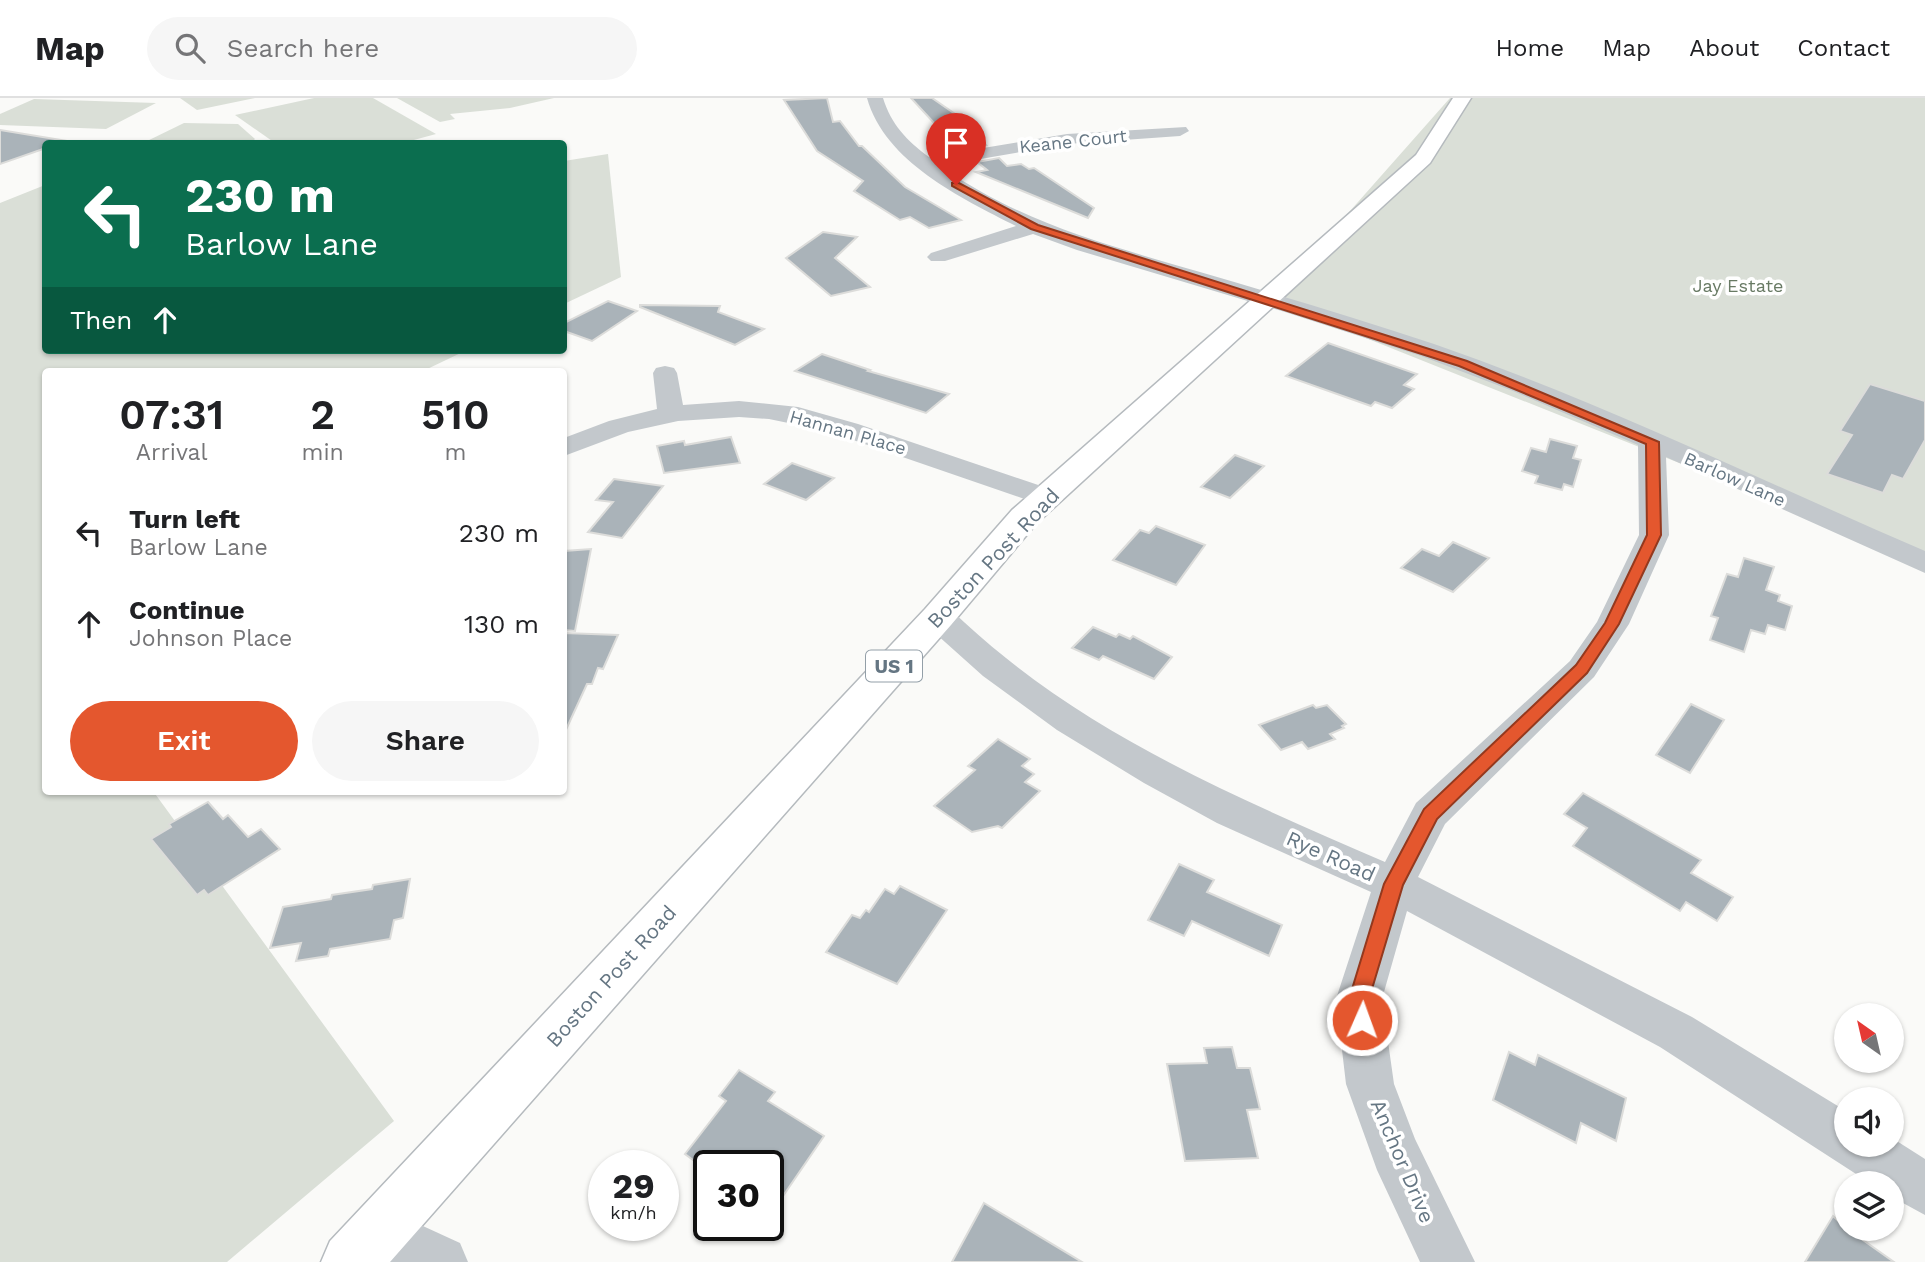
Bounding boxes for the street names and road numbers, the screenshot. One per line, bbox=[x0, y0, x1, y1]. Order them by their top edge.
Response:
street label: Keane Court bbox=[1018, 125, 1128, 157]
street label: Hannan Place bbox=[787, 405, 909, 459]
street label: Barlow Lane bbox=[1681, 447, 1789, 511]
street label: Boston Post Road bbox=[922, 483, 1064, 633]
road number: US 1 bbox=[866, 650, 922, 681]
street label: Rye Road bbox=[1283, 825, 1379, 887]
street label: Boston Post Road bbox=[541, 900, 681, 1052]
street label: Anchor Drive bbox=[1366, 1095, 1440, 1227]

